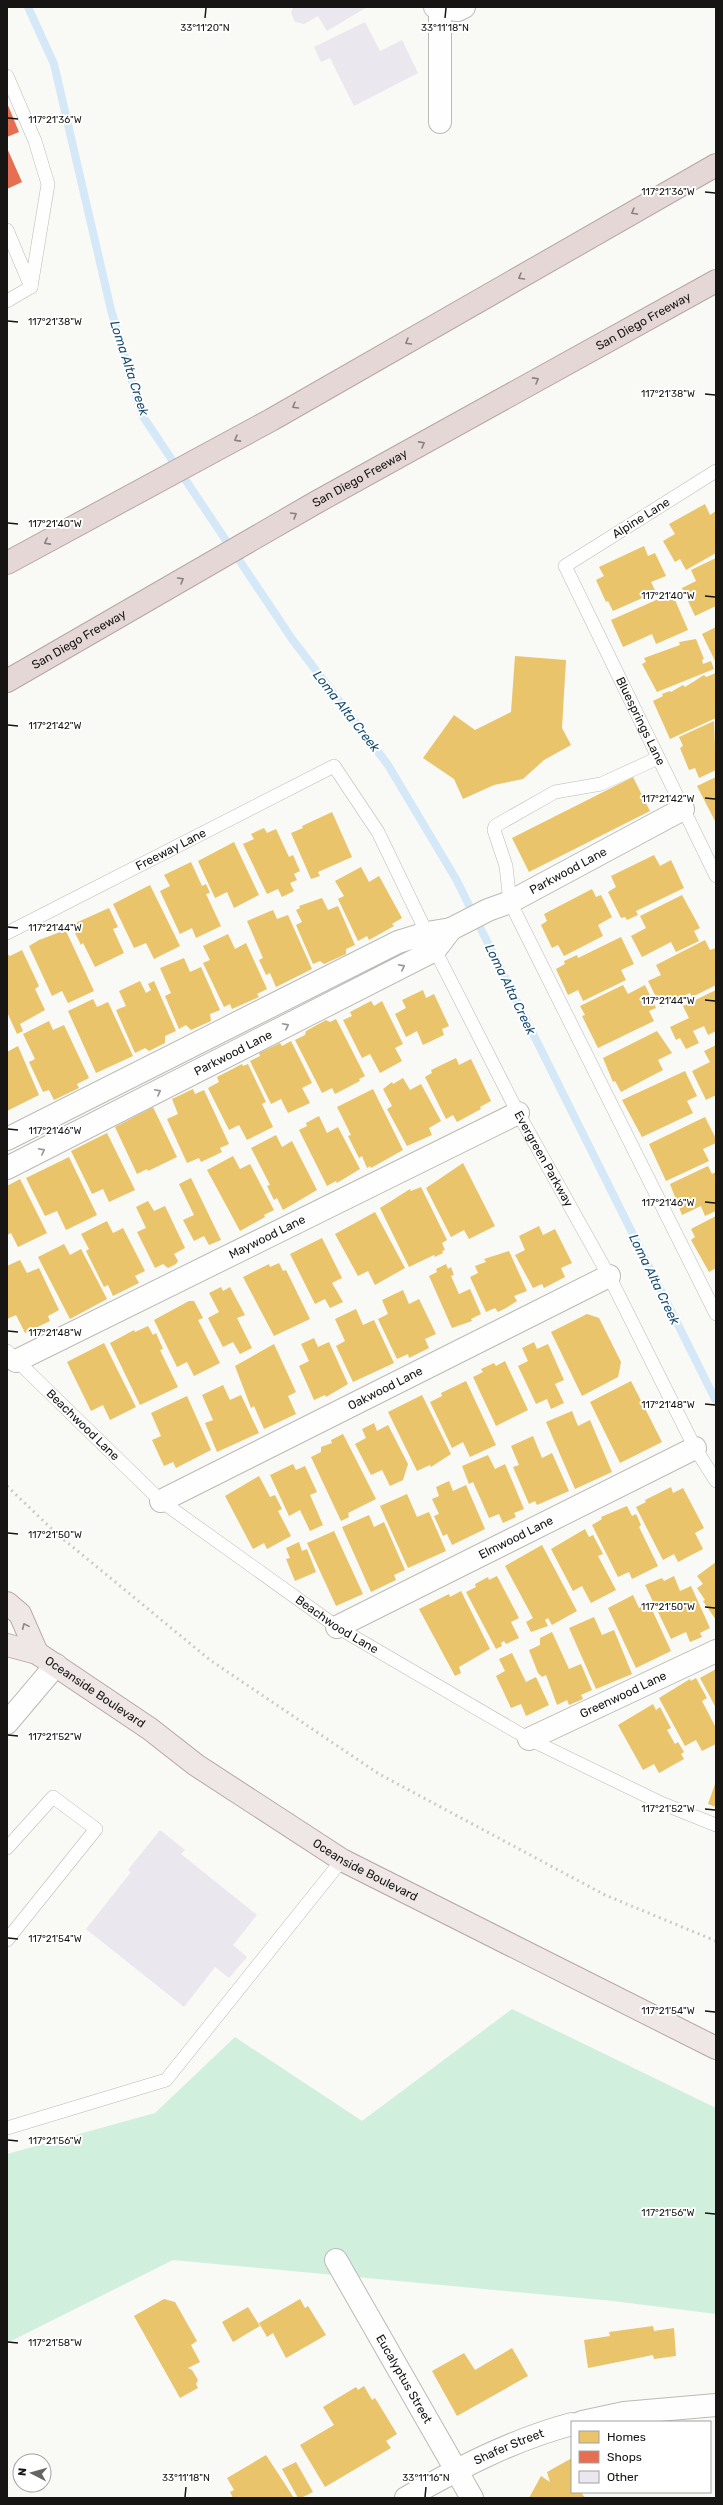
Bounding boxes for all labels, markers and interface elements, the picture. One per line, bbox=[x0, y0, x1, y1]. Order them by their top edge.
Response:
text: 33°11'20"N bbox=[180, 22, 230, 34]
text: 33°11'18"N bbox=[421, 22, 469, 34]
text: 117°21'36"W bbox=[28, 114, 82, 126]
text: 117°21'36"W bbox=[641, 186, 695, 198]
one-way arrow bbox=[631, 208, 638, 215]
one-way arrow bbox=[518, 272, 525, 279]
street label: San Diego Freeway bbox=[593, 289, 694, 353]
text: 117°21'38"W bbox=[28, 316, 82, 328]
water label: Loma Alta Creek bbox=[107, 319, 152, 418]
one-way arrow bbox=[405, 337, 412, 344]
one-way arrow bbox=[532, 378, 539, 385]
text: 117°21'38"W bbox=[641, 388, 695, 400]
one-way arrow bbox=[292, 402, 299, 409]
one-way arrow bbox=[233, 435, 241, 442]
one-way arrow bbox=[418, 441, 425, 448]
street label: San Diego Freeway bbox=[310, 446, 410, 510]
street label: Alpine Lane bbox=[610, 495, 673, 541]
one-way arrow bbox=[290, 513, 297, 520]
text: 117°21'40"W bbox=[28, 518, 82, 530]
one-way arrow bbox=[44, 537, 52, 545]
one-way arrow bbox=[177, 578, 184, 585]
text: 117°21'40"W bbox=[641, 590, 695, 602]
street label: San Diego Freeway bbox=[29, 607, 129, 672]
water label: Loma Alta Creek bbox=[310, 668, 383, 755]
street label: Bluesprings Lane bbox=[613, 675, 668, 768]
text: 117°21'42"W bbox=[28, 720, 82, 732]
text: 117°21'42"W bbox=[641, 793, 695, 805]
street label: Freeway Lane bbox=[133, 825, 209, 873]
street label: Parkwood Lane bbox=[527, 844, 609, 897]
text: 117°21'44"W bbox=[28, 922, 82, 934]
water label: Loma Alta Creek bbox=[482, 941, 539, 1037]
one-way arrow bbox=[397, 964, 405, 972]
text: 117°21'44"W bbox=[641, 995, 695, 1007]
one-way arrow bbox=[282, 1023, 289, 1031]
street label: Parkwood Lane bbox=[192, 1027, 275, 1079]
one-way arrow bbox=[153, 1089, 161, 1096]
street label: Evergreen Parkway bbox=[511, 1108, 576, 1210]
text: 117°21'46"W bbox=[28, 1125, 82, 1137]
one-way arrow bbox=[38, 1148, 45, 1155]
text: 117°21'46"W bbox=[641, 1197, 695, 1209]
street label: Maywood Lane bbox=[227, 1212, 308, 1262]
water label: Loma Alta Creek bbox=[626, 1231, 683, 1327]
text: 117°21'48"W bbox=[28, 1327, 82, 1339]
street label: Oakwood Lane bbox=[346, 1364, 425, 1413]
street label: Beachwood Lane bbox=[44, 1386, 122, 1464]
text: 117°21'48"W bbox=[641, 1399, 695, 1411]
street label: Elmwood Lane bbox=[476, 1513, 556, 1562]
text: 117°21'50"W bbox=[28, 1529, 82, 1541]
street label: Beachwood Lane bbox=[293, 1593, 381, 1657]
text: 117°21'50"W bbox=[641, 1601, 695, 1613]
one-way arrow bbox=[22, 1622, 30, 1630]
street label: Oceanside Boulevard bbox=[42, 1653, 148, 1731]
street label: Greenwood Lane bbox=[578, 1668, 669, 1721]
text: 117°21'52"W bbox=[28, 1731, 82, 1743]
text: 117°21'52"W bbox=[641, 1803, 695, 1815]
street label: Oceanside Boulevard bbox=[310, 1836, 420, 1904]
text: 117°21'54"W bbox=[28, 1933, 82, 1945]
text: 117°21'54"W bbox=[641, 2005, 695, 2017]
text: 117°21'56"W bbox=[28, 2135, 82, 2147]
text: 117°21'56"W bbox=[641, 2207, 695, 2219]
street label: Eucalyptus Street bbox=[373, 2332, 435, 2426]
text: 117°21'58"W bbox=[28, 2337, 82, 2349]
legend bbox=[571, 2421, 711, 2493]
street label: Shafer Street bbox=[471, 2426, 546, 2468]
text: Homes bbox=[607, 2430, 646, 2444]
text: Shops bbox=[607, 2450, 642, 2464]
north arrow bbox=[12, 2453, 52, 2493]
text: N bbox=[16, 2467, 29, 2477]
text: Other bbox=[607, 2470, 639, 2484]
text: 33°11'18"N bbox=[162, 2472, 210, 2484]
text: 33°11'16"N bbox=[402, 2472, 450, 2484]

